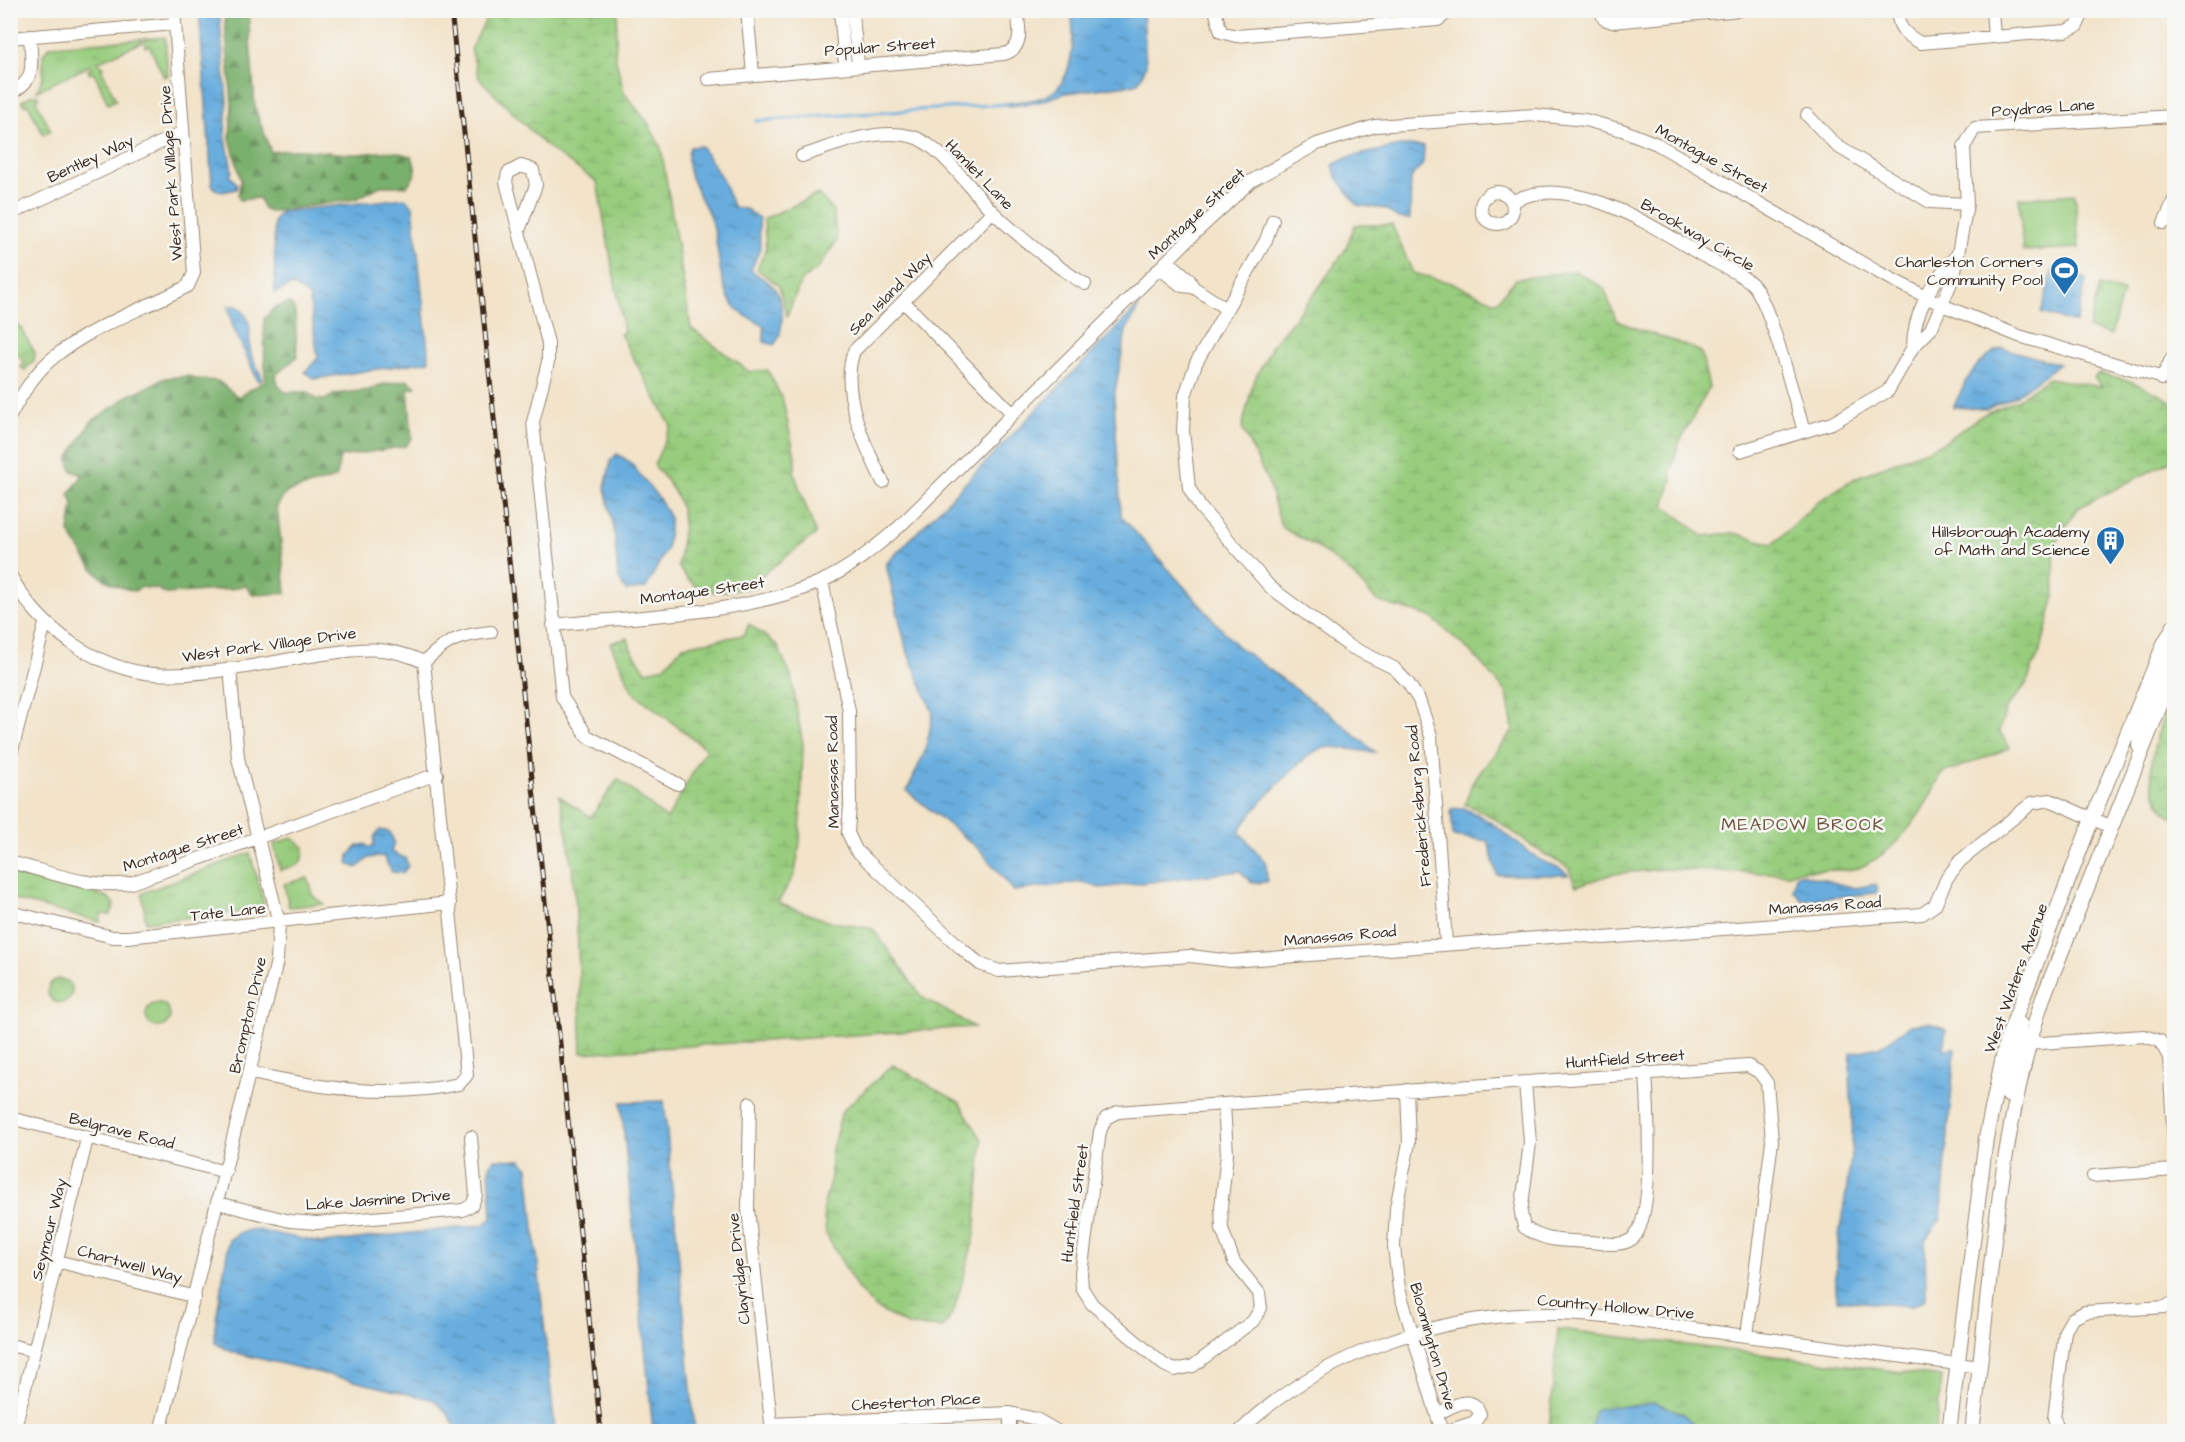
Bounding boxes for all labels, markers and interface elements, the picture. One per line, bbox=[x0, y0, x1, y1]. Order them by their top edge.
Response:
street label: Popular Street bbox=[824, 32, 937, 62]
street label: West Park Village Drive bbox=[154, 84, 189, 261]
street label: Poydras Lane bbox=[1991, 93, 2096, 124]
street label: Montague Street bbox=[1651, 119, 1772, 200]
street label: Bentley Way bbox=[44, 129, 138, 189]
street label: Hamlet Lane bbox=[940, 135, 1019, 215]
street label: Montague Street bbox=[1143, 162, 1251, 265]
street label: Brookway Circle bbox=[1636, 193, 1759, 277]
street label: Sea Island Way bbox=[843, 247, 937, 341]
place label: Charleston Corners Community Pool bbox=[1895, 251, 2043, 292]
sports icon: Charleston Corners Community Pool bbox=[2048, 254, 2080, 296]
place label: Hillsborough Academy of Math and Science bbox=[1932, 521, 2090, 561]
building icon: Hillsborough Academy of Math and Science bbox=[2095, 524, 2127, 566]
street label: Montague Street bbox=[638, 571, 767, 612]
street label: West Park Village Drive bbox=[181, 622, 358, 669]
street label: Manassas Road bbox=[821, 715, 845, 829]
street label: Fredericksburg Road bbox=[1401, 724, 1438, 888]
district label: MEADOW BROOK bbox=[1721, 812, 1885, 837]
street label: Montague Street bbox=[120, 818, 247, 879]
street label: Manassas Road bbox=[1768, 891, 1882, 921]
street label: Tate Lane bbox=[189, 897, 267, 927]
street label: West Waters Avenue bbox=[1979, 900, 2053, 1056]
street label: Manassas Road bbox=[1283, 920, 1397, 952]
street label: Brompton Drive bbox=[224, 954, 272, 1076]
street label: Huntfield Street bbox=[1565, 1044, 1686, 1074]
street label: Belgrave Road bbox=[67, 1107, 177, 1156]
street label: Huntfield Street bbox=[1056, 1142, 1094, 1264]
street label: Seymour Way bbox=[26, 1176, 73, 1283]
street label: Lake Jasmine Drive bbox=[305, 1184, 452, 1216]
street label: Clayridge Drive bbox=[722, 1212, 757, 1326]
street label: Chartwell Way bbox=[75, 1239, 185, 1290]
street label: Bloomington Drive bbox=[1403, 1280, 1462, 1413]
street label: Country Hollow Drive bbox=[1536, 1289, 1696, 1326]
street label: Chesterton Place bbox=[851, 1388, 982, 1416]

